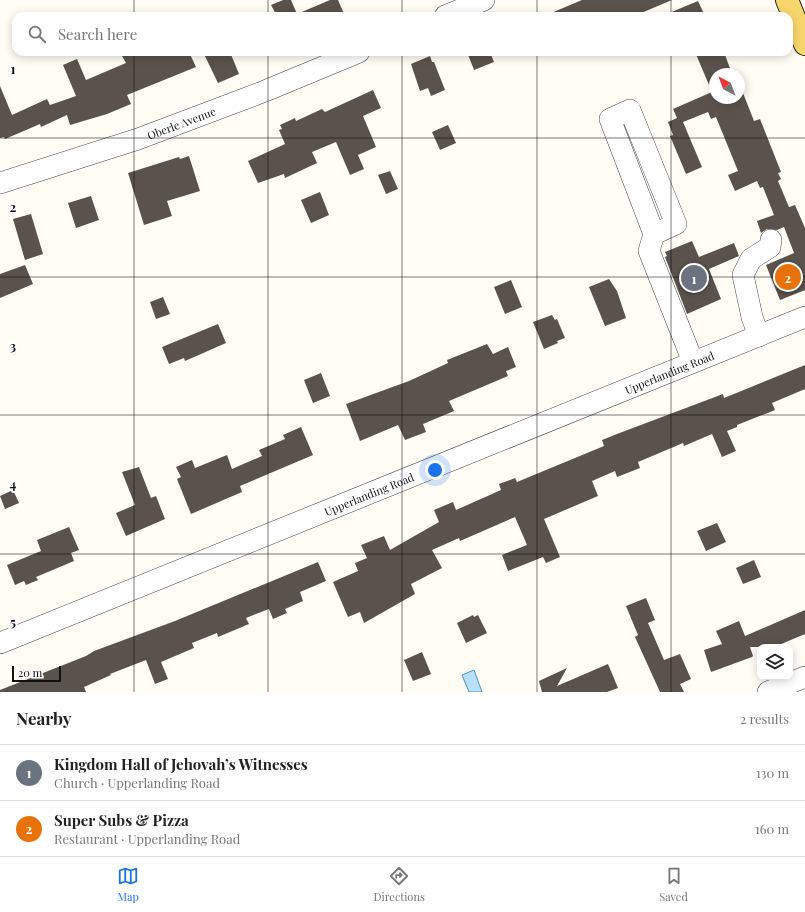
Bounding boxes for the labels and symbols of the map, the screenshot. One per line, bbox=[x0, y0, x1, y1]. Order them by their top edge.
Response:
text: 1 bbox=[11, 60, 16, 77]
north arrow bbox=[709, 68, 745, 104]
street label: Oberle Avenue bbox=[145, 103, 218, 142]
text: 2 bbox=[10, 198, 17, 215]
pin: 2 bbox=[775, 262, 801, 292]
pin: 1 bbox=[681, 263, 707, 293]
text: 3 bbox=[10, 337, 16, 354]
street label: Upperlanding Road bbox=[622, 347, 717, 397]
your location bbox=[425, 460, 445, 480]
street label: Upperlanding Road bbox=[322, 469, 416, 518]
text: 4 bbox=[10, 475, 17, 492]
text: 5 bbox=[10, 613, 16, 630]
scale bar bbox=[12, 664, 61, 683]

